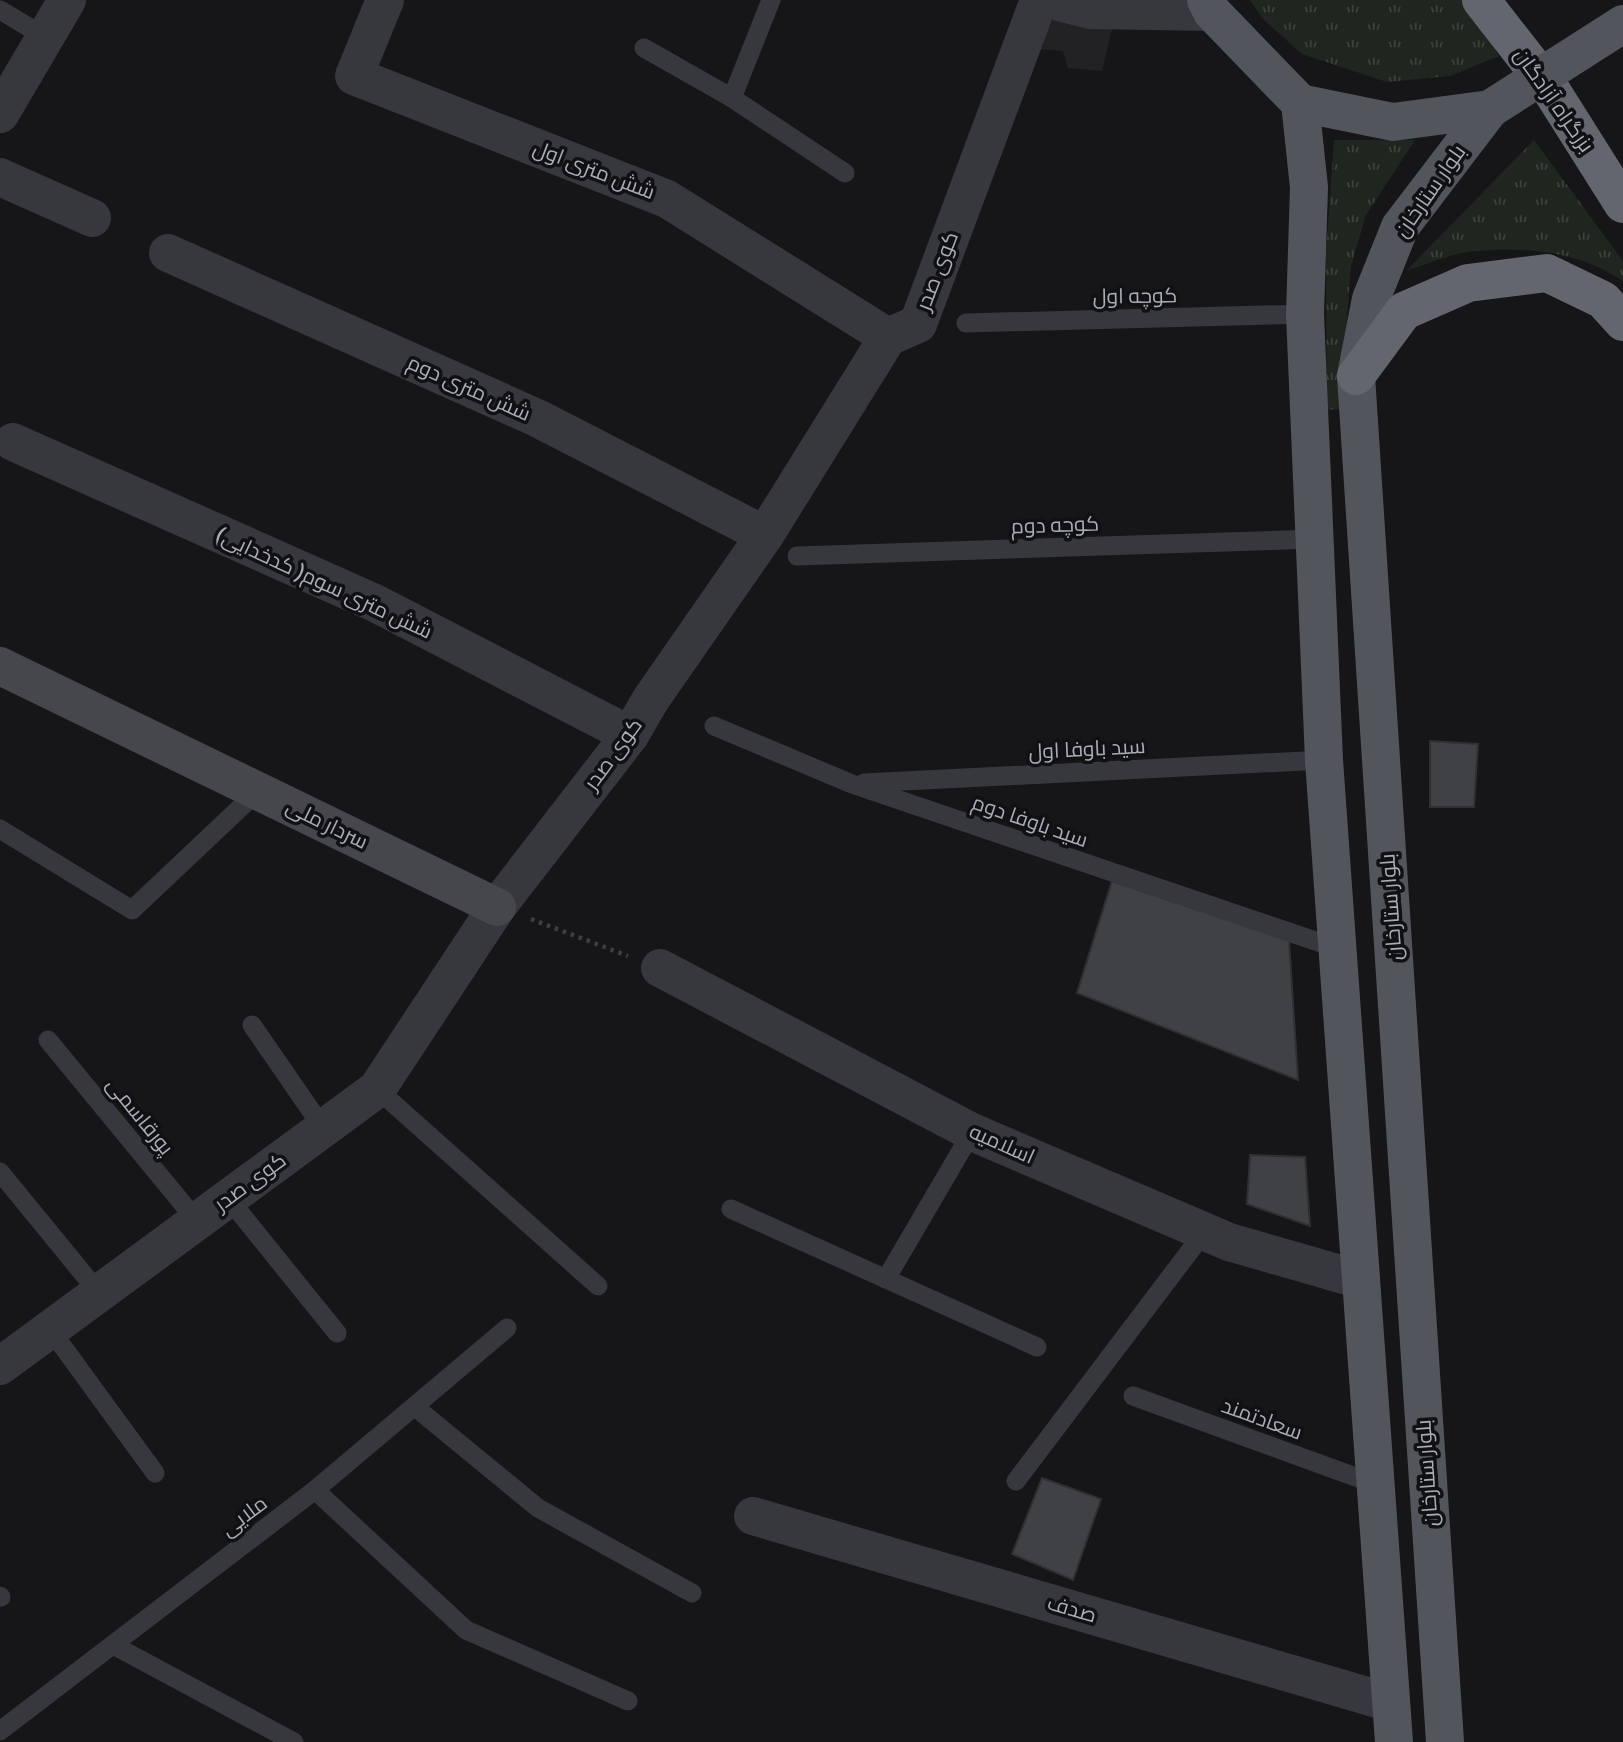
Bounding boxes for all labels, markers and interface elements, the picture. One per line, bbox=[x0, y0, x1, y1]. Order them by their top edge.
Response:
street label: بزرگراه آزادگان bbox=[1508, 43, 1600, 157]
street label: شش متری اول bbox=[529, 135, 659, 205]
street label: بلوار ستارخان bbox=[1389, 140, 1471, 242]
street label: کوی صدر bbox=[910, 228, 964, 315]
street label: کوچه اول bbox=[1092, 282, 1178, 311]
street label: شش متری دوم bbox=[403, 349, 535, 428]
street label: کوچه دوم bbox=[1010, 510, 1100, 541]
street label: (کدخدایی )شش متری سوم bbox=[211, 521, 436, 646]
street label: کوی صدر bbox=[578, 713, 648, 796]
street label: سید باوفا اول bbox=[1028, 733, 1146, 765]
street label: سید باوفا دوم bbox=[968, 789, 1091, 854]
street label: سردار ملی bbox=[282, 793, 372, 855]
street label: بلوار ستارخان bbox=[1374, 853, 1408, 961]
street label: پورقاسمی bbox=[100, 1072, 179, 1161]
street label: اسلامیه bbox=[965, 1118, 1039, 1170]
street label: کوی صدر bbox=[208, 1147, 291, 1217]
street label: سعادتمند bbox=[1218, 1392, 1306, 1446]
street label: بلوار ستارخان bbox=[1410, 1419, 1444, 1527]
street label: ملایی bbox=[216, 1490, 272, 1542]
street label: صدف bbox=[1044, 1590, 1100, 1628]

